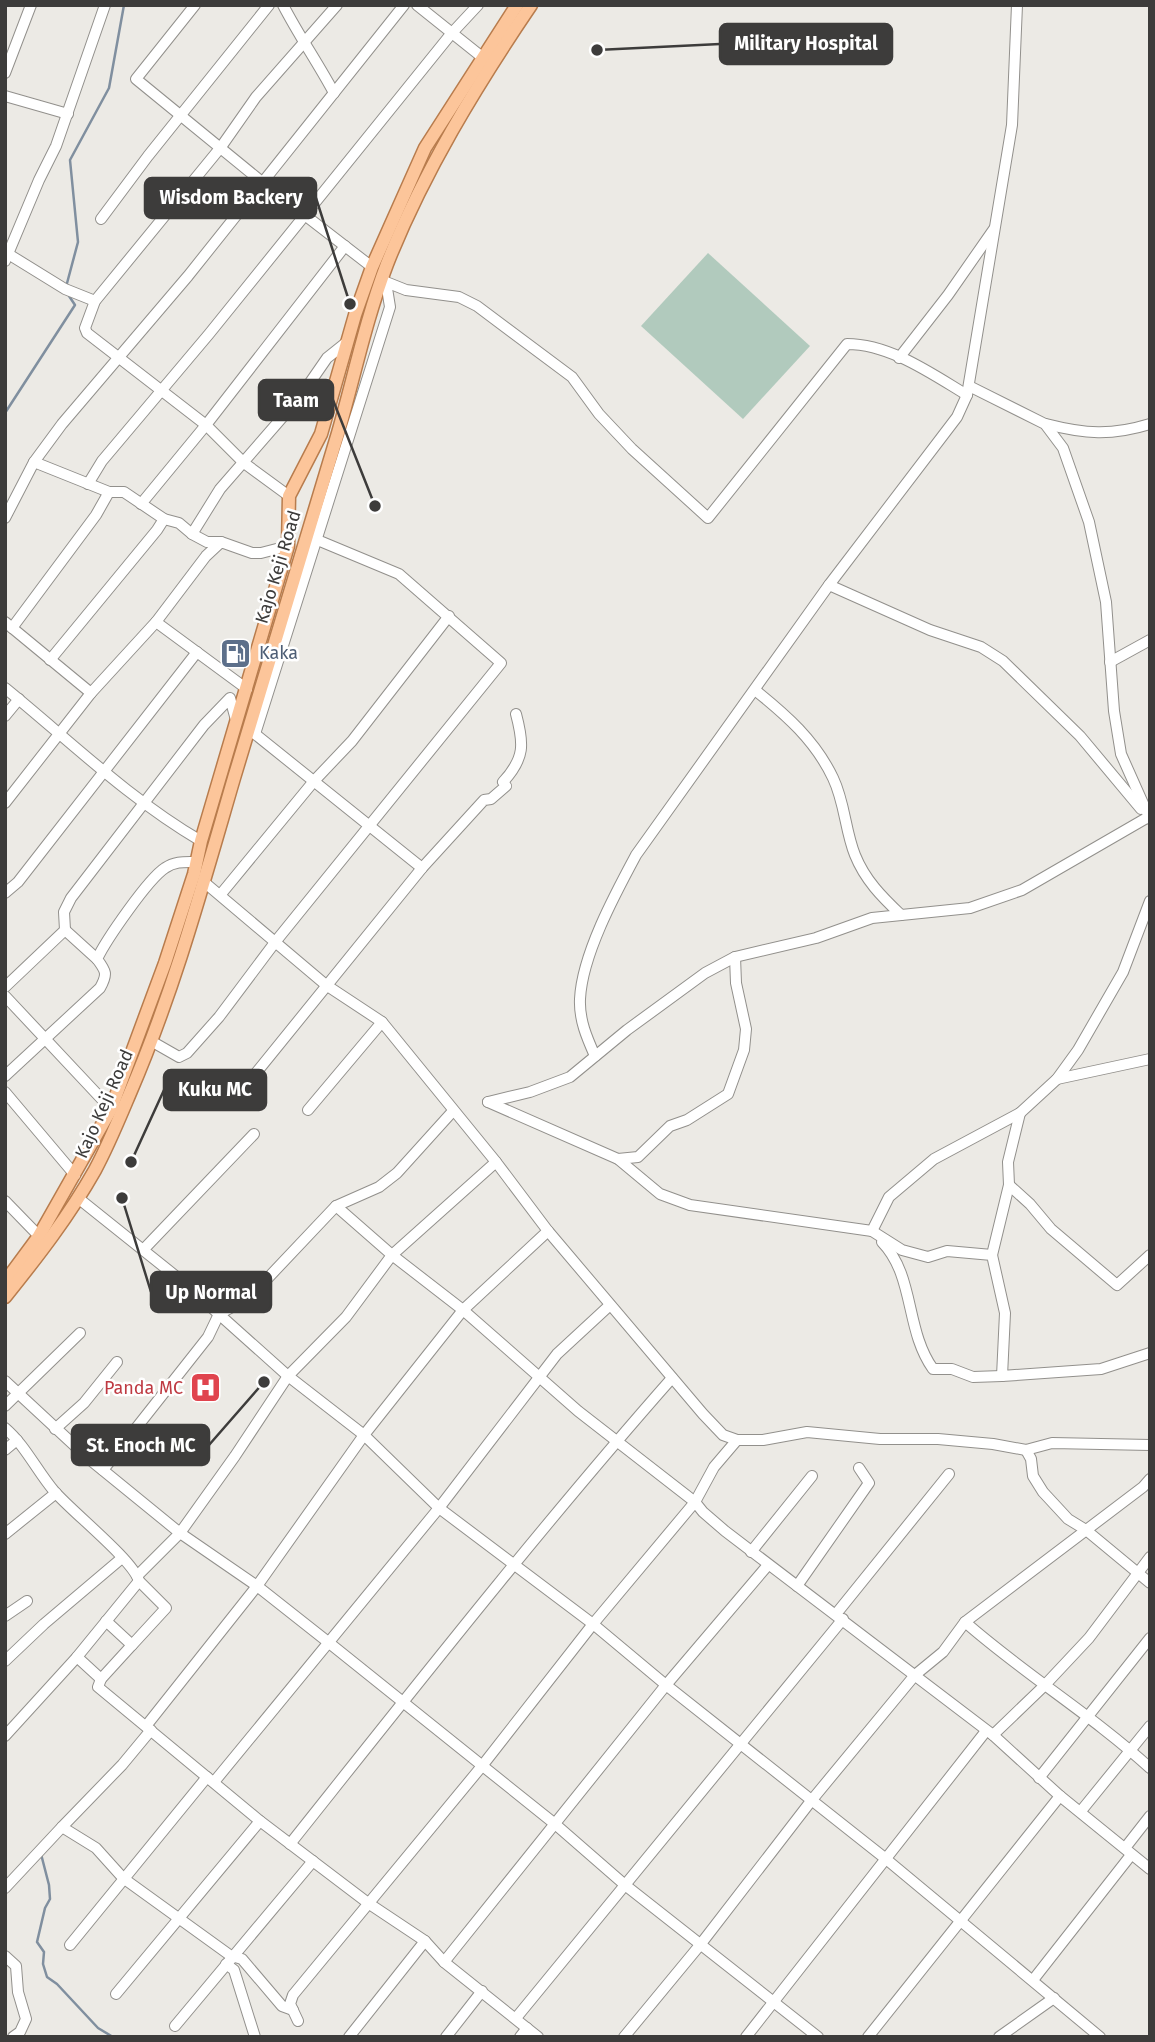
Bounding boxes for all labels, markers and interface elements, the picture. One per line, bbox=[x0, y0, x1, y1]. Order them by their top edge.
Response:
callout: Military Hospital bbox=[720, 24, 892, 64]
text: Military Hospital bbox=[734, 32, 878, 55]
callout: Wisdom Backery bbox=[145, 178, 316, 218]
text: Wisdom Backery bbox=[159, 186, 303, 209]
callout: Taam bbox=[259, 380, 333, 420]
text: Taam bbox=[273, 389, 319, 412]
street label: Kajo Keji Road bbox=[250, 508, 306, 626]
fuel station icon: Kaka bbox=[219, 636, 253, 670]
place label: Kaka bbox=[259, 642, 298, 664]
street label: Kajo Keji Road bbox=[70, 1046, 138, 1162]
callout: Kuku MC bbox=[164, 1070, 266, 1110]
text: Kuku MC bbox=[178, 1078, 252, 1101]
callout: Up Normal bbox=[151, 1272, 271, 1312]
text: Up Normal bbox=[165, 1281, 257, 1304]
hospital icon: Panda MC bbox=[189, 1371, 223, 1405]
place label: Panda MC bbox=[104, 1377, 183, 1399]
callout: St. Enoch MC bbox=[72, 1425, 209, 1465]
text: St. Enoch MC bbox=[86, 1434, 196, 1457]

